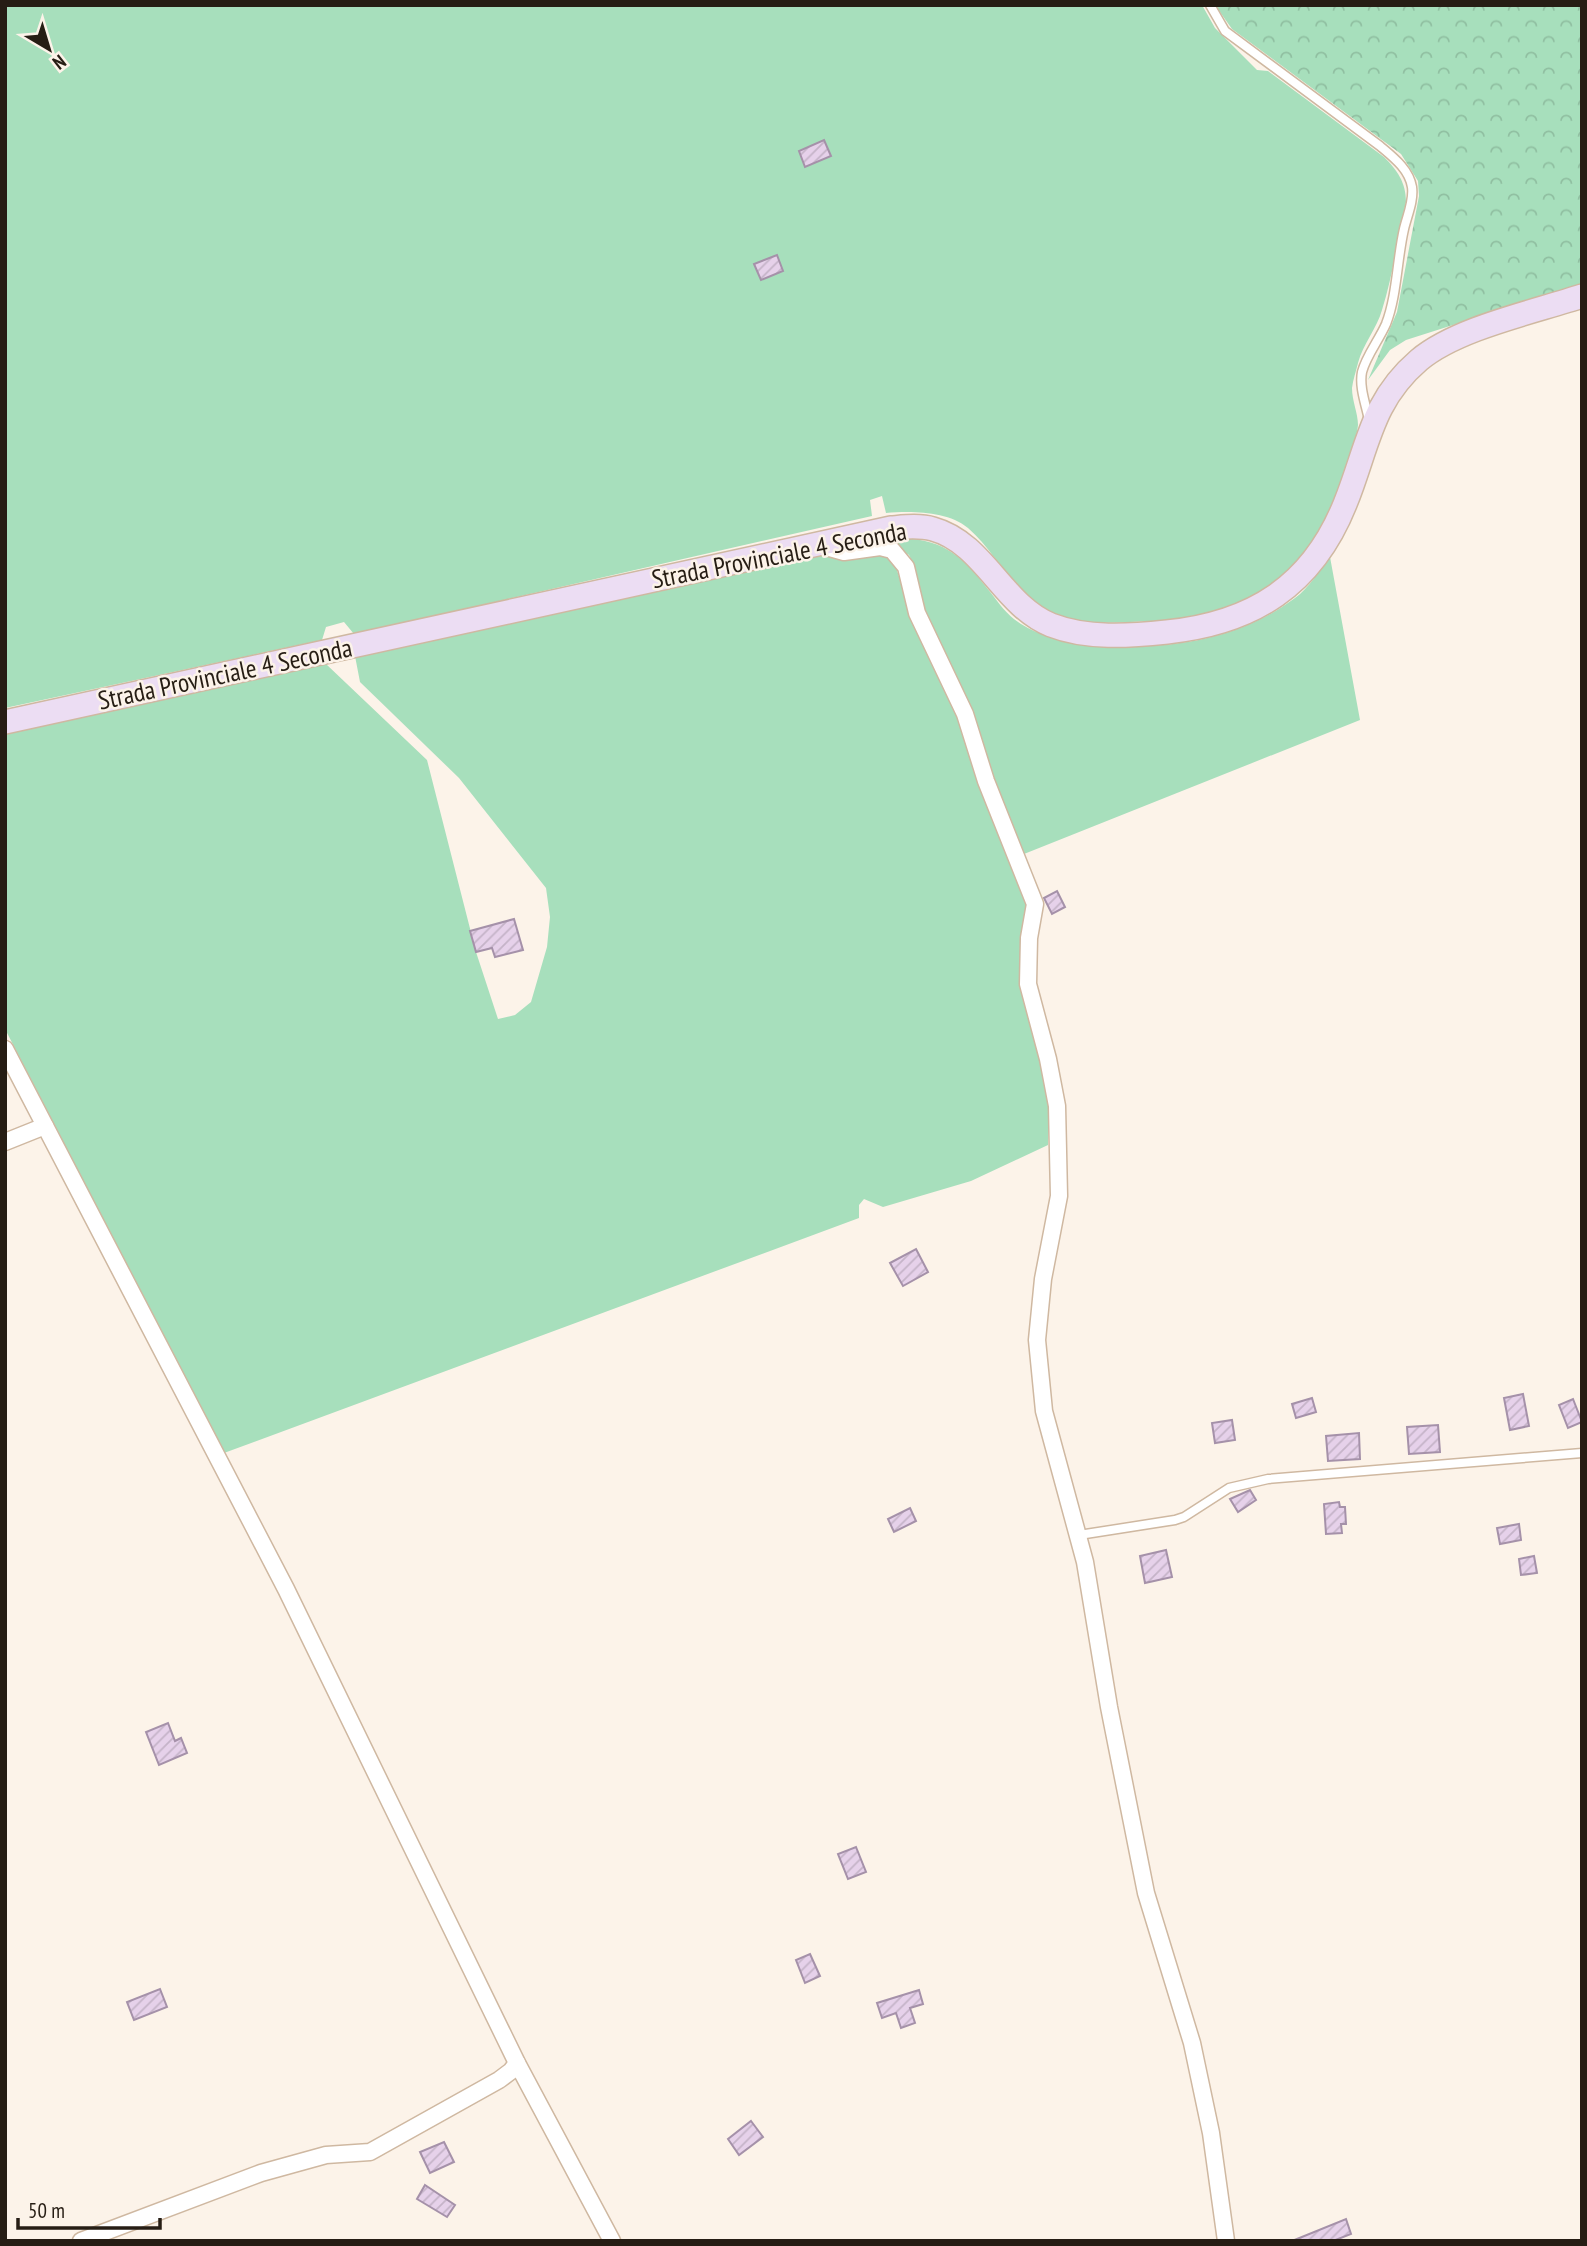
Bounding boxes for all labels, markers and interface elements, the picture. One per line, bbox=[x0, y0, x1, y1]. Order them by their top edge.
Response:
north arrow bbox=[14, 14, 84, 84]
text: N bbox=[48, 50, 71, 75]
street label: Strada Provinciale 4 Seconda bbox=[649, 514, 909, 595]
street label: Strada Provinciale 4 Seconda bbox=[95, 630, 355, 717]
scale bar bbox=[18, 2186, 159, 2230]
text: 50 m bbox=[28, 2197, 65, 2224]

